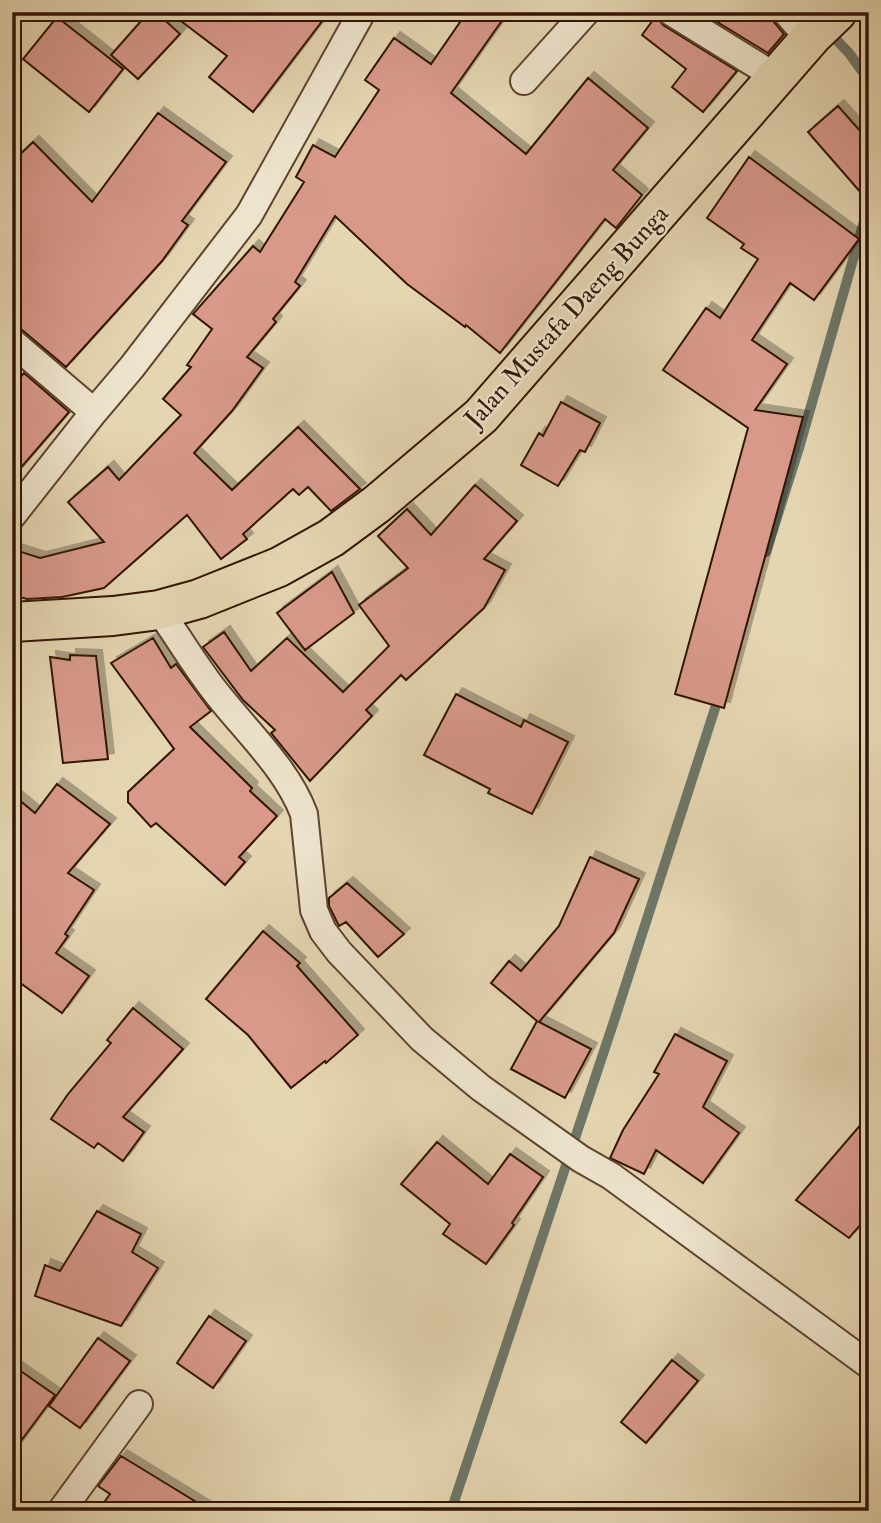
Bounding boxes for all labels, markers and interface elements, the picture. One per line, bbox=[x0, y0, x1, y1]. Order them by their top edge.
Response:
street label: Jalan Mustafa Daeng Bunga bbox=[457, 198, 676, 436]

